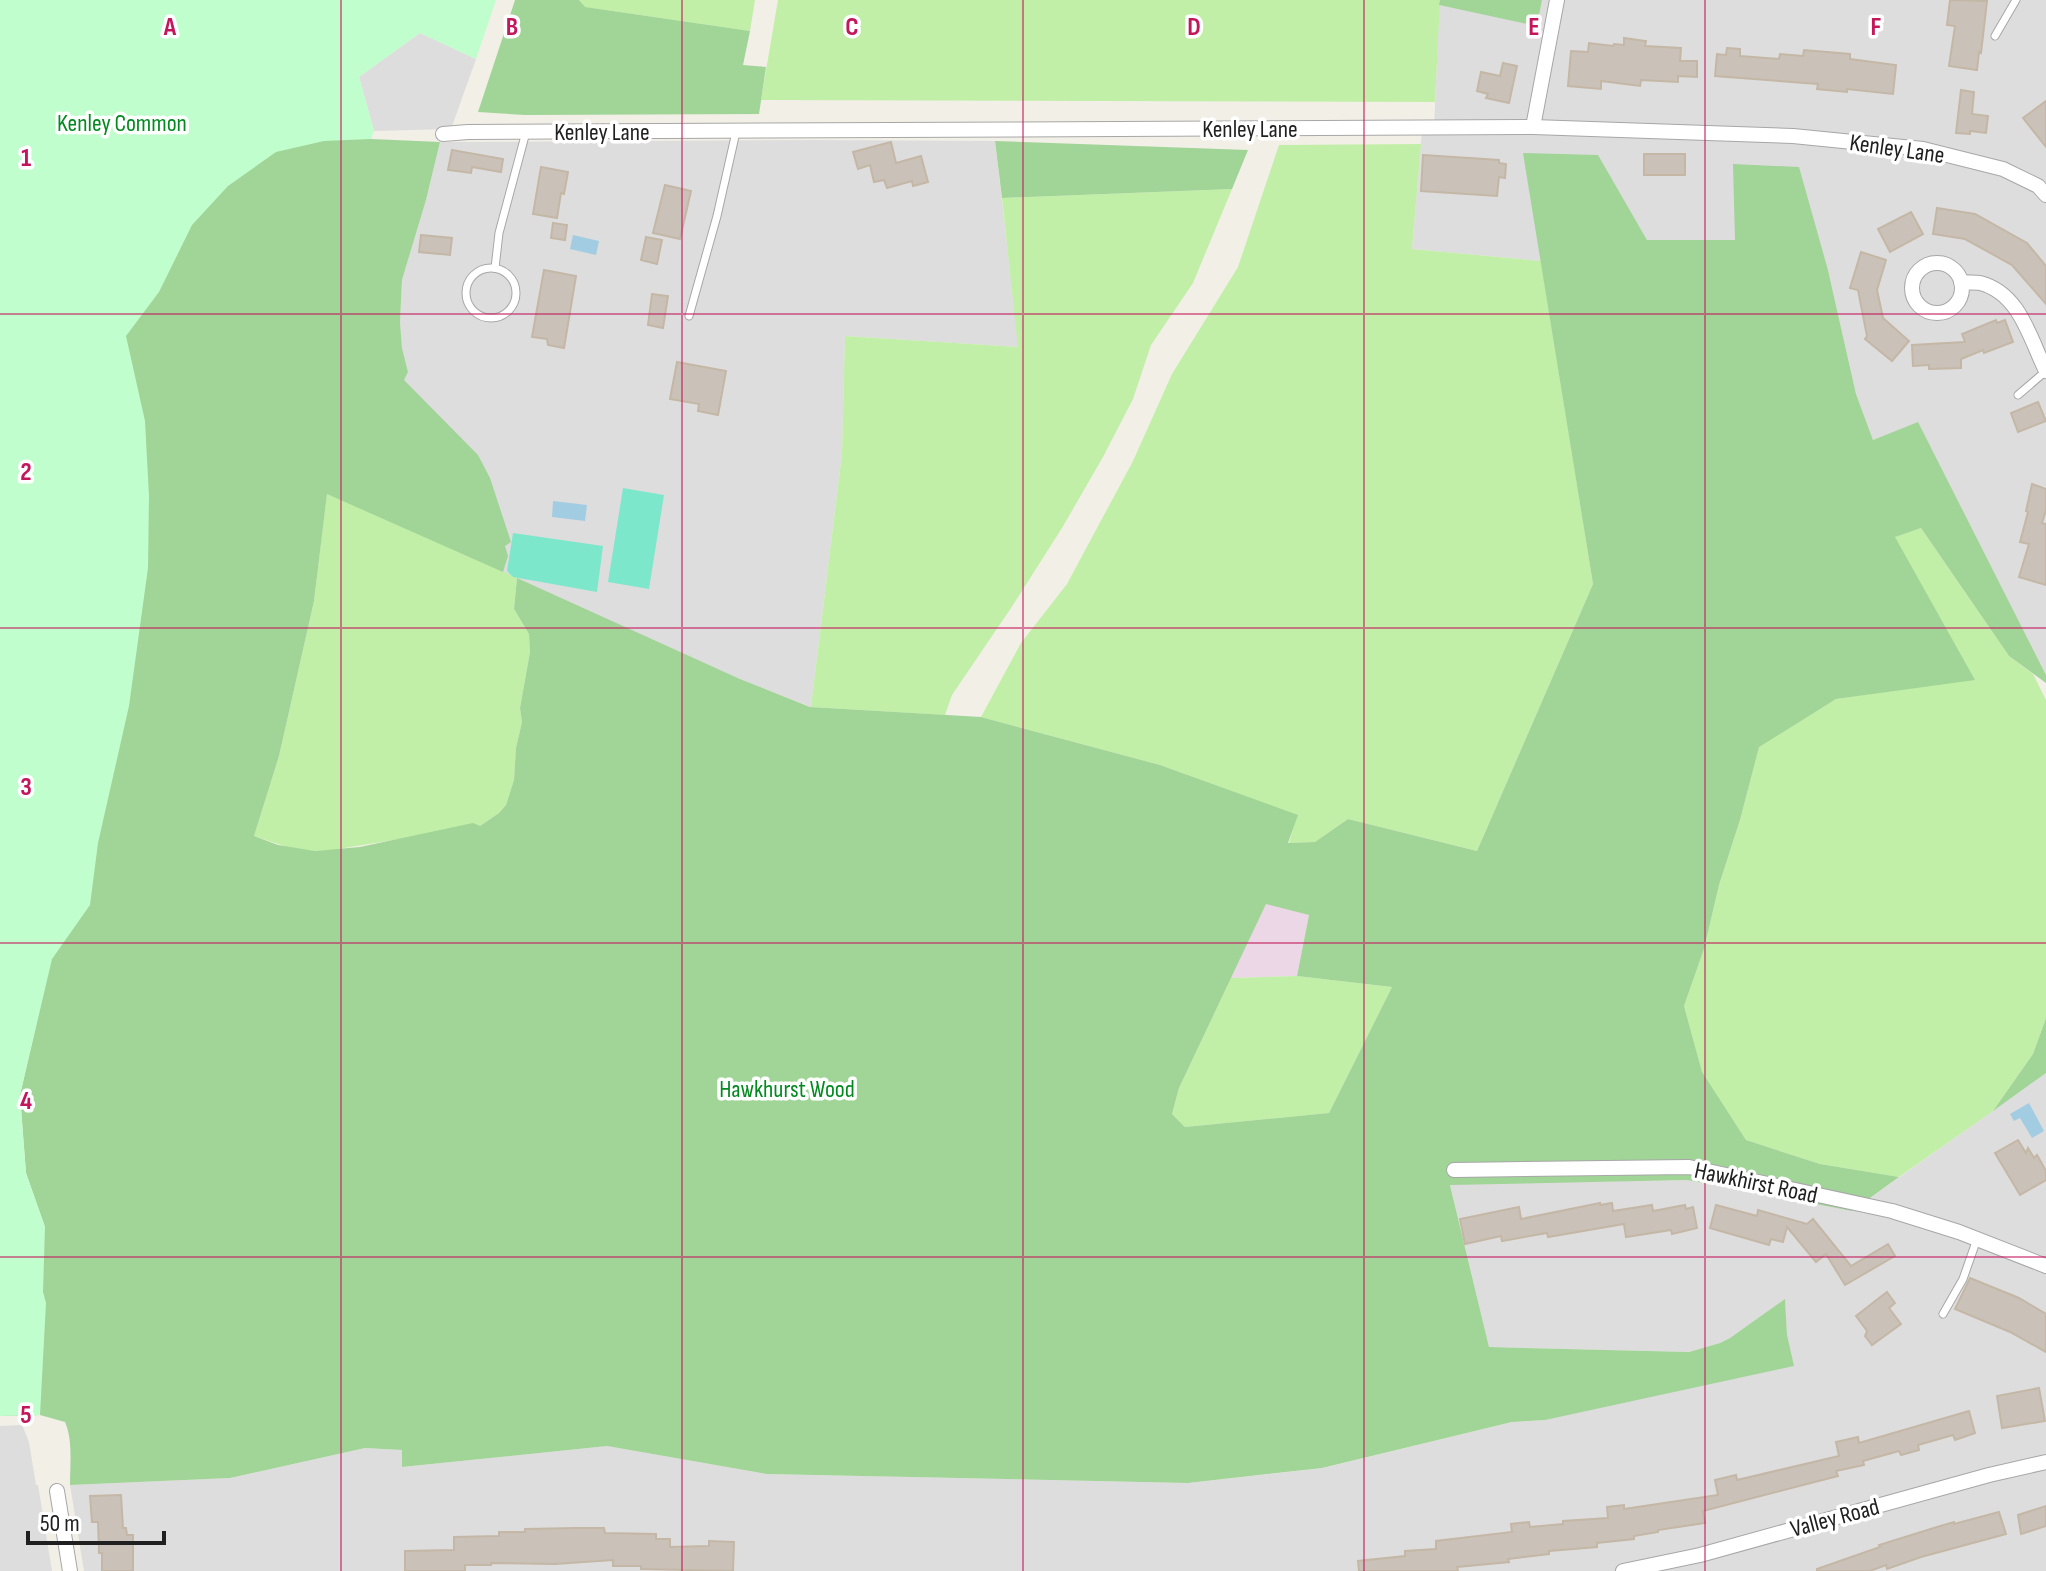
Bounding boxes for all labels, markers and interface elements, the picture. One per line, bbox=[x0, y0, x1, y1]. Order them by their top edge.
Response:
text: A bbox=[163, 12, 177, 43]
text: B bbox=[506, 12, 518, 43]
text: C bbox=[845, 12, 859, 43]
text: D bbox=[1187, 12, 1201, 43]
text: E bbox=[1528, 12, 1540, 43]
text: F bbox=[1871, 12, 1882, 43]
park label: Kenley Common bbox=[57, 109, 187, 138]
street label: Kenley Lane bbox=[1202, 115, 1298, 144]
street label: Kenley Lane bbox=[554, 118, 650, 147]
street label: Kenley Lane bbox=[1848, 128, 1946, 170]
text: 1 bbox=[21, 143, 31, 174]
text: 2 bbox=[20, 457, 32, 488]
text: 3 bbox=[20, 772, 32, 803]
park label: Hawkhurst Wood bbox=[719, 1075, 855, 1104]
text: 4 bbox=[20, 1086, 32, 1117]
street label: Hawkhirst Road bbox=[1692, 1156, 1820, 1210]
text: 5 bbox=[20, 1400, 32, 1431]
street label: Valley Road bbox=[1787, 1492, 1883, 1544]
scale bar bbox=[28, 1495, 164, 1545]
text: 50 m bbox=[40, 1509, 80, 1538]

